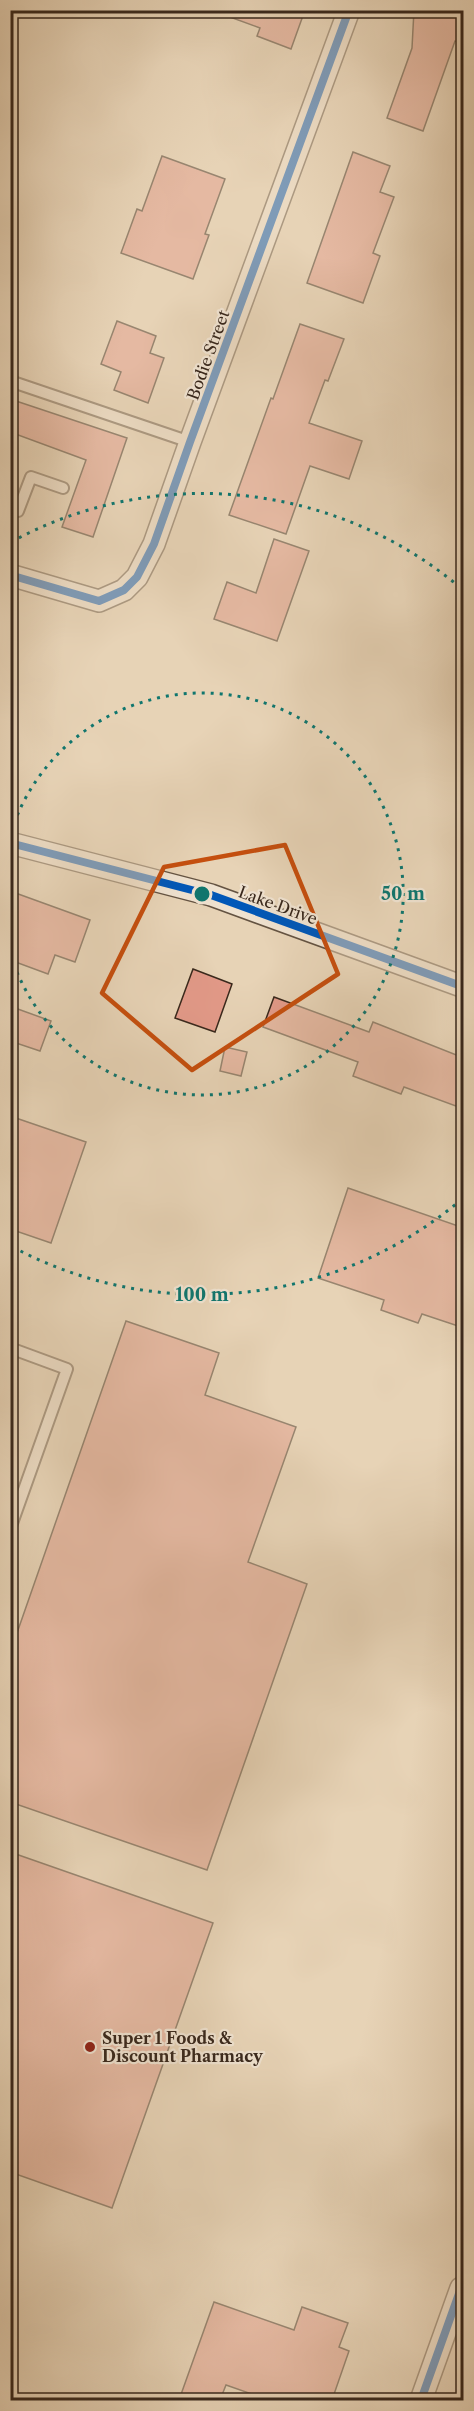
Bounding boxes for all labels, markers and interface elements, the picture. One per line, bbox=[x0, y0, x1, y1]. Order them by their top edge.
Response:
street label: Bodie Street bbox=[182, 307, 234, 403]
street label: Lake Drive bbox=[236, 882, 320, 928]
text: 50 m bbox=[381, 883, 425, 905]
centre of rings bbox=[192, 884, 212, 904]
text: 100 m bbox=[175, 1284, 229, 1306]
place label: Super 1 Foods & Discount Pharmacy bbox=[102, 2028, 264, 2066]
marker: Super 1 Foods & Discount Pharmacy bbox=[83, 2040, 97, 2054]

